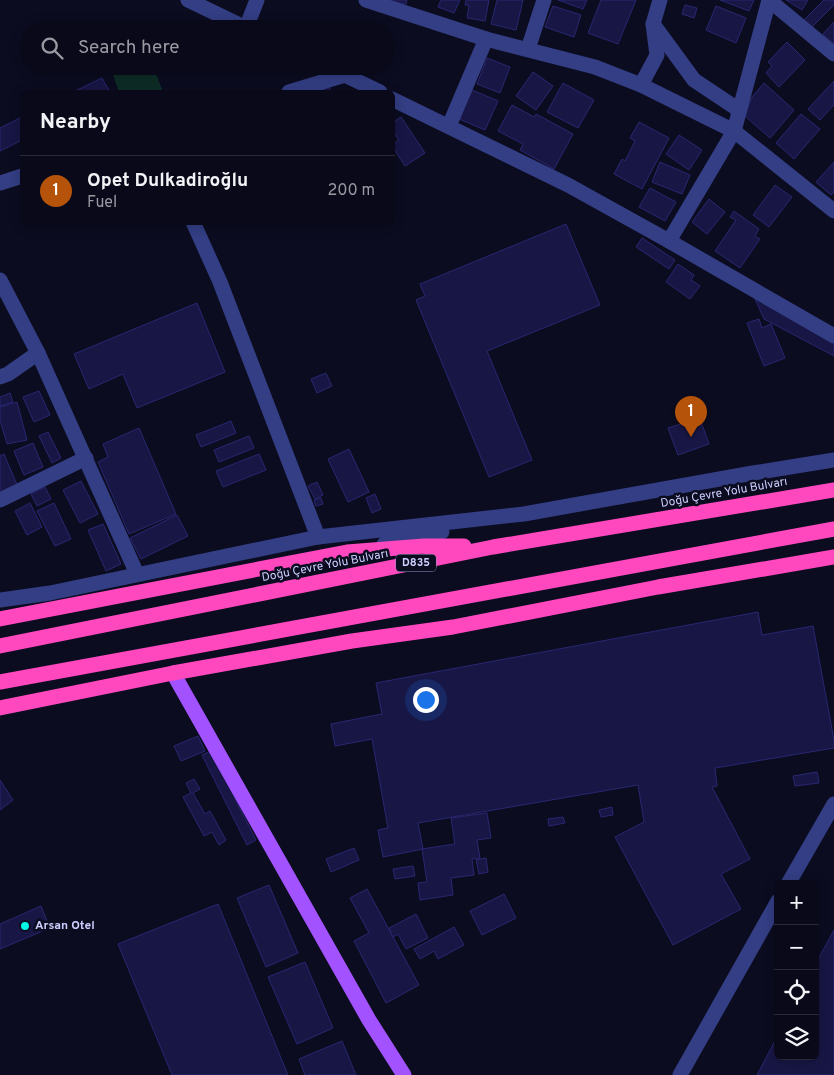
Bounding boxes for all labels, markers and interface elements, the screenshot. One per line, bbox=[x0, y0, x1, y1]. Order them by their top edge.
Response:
search box bbox=[20, 20, 395, 75]
icon: search bbox=[38, 34, 66, 62]
text: Search here bbox=[78, 36, 180, 60]
text: Nearby bbox=[40, 109, 111, 136]
text: Opet Dulkadiroğlu bbox=[87, 169, 248, 193]
text: 1 bbox=[53, 181, 59, 201]
text: 200 m bbox=[327, 181, 375, 201]
text: Fuel bbox=[87, 193, 117, 213]
pin: 1 bbox=[675, 396, 707, 437]
street label: Doğu Çevre Yolu Bulvarı bbox=[659, 474, 789, 512]
street label: Doğu Çevre Yolu Bulvarı bbox=[260, 546, 390, 586]
road number: D835 bbox=[396, 554, 436, 572]
your location bbox=[413, 687, 439, 713]
map controls bbox=[774, 880, 819, 1060]
button: + bbox=[774, 880, 819, 925]
place label: Arsan Otel bbox=[35, 918, 95, 934]
marker: Arsan Otel bbox=[19, 920, 31, 932]
button: − bbox=[774, 925, 819, 970]
button: locate bbox=[774, 970, 819, 1015]
button: layers bbox=[774, 1015, 819, 1060]

